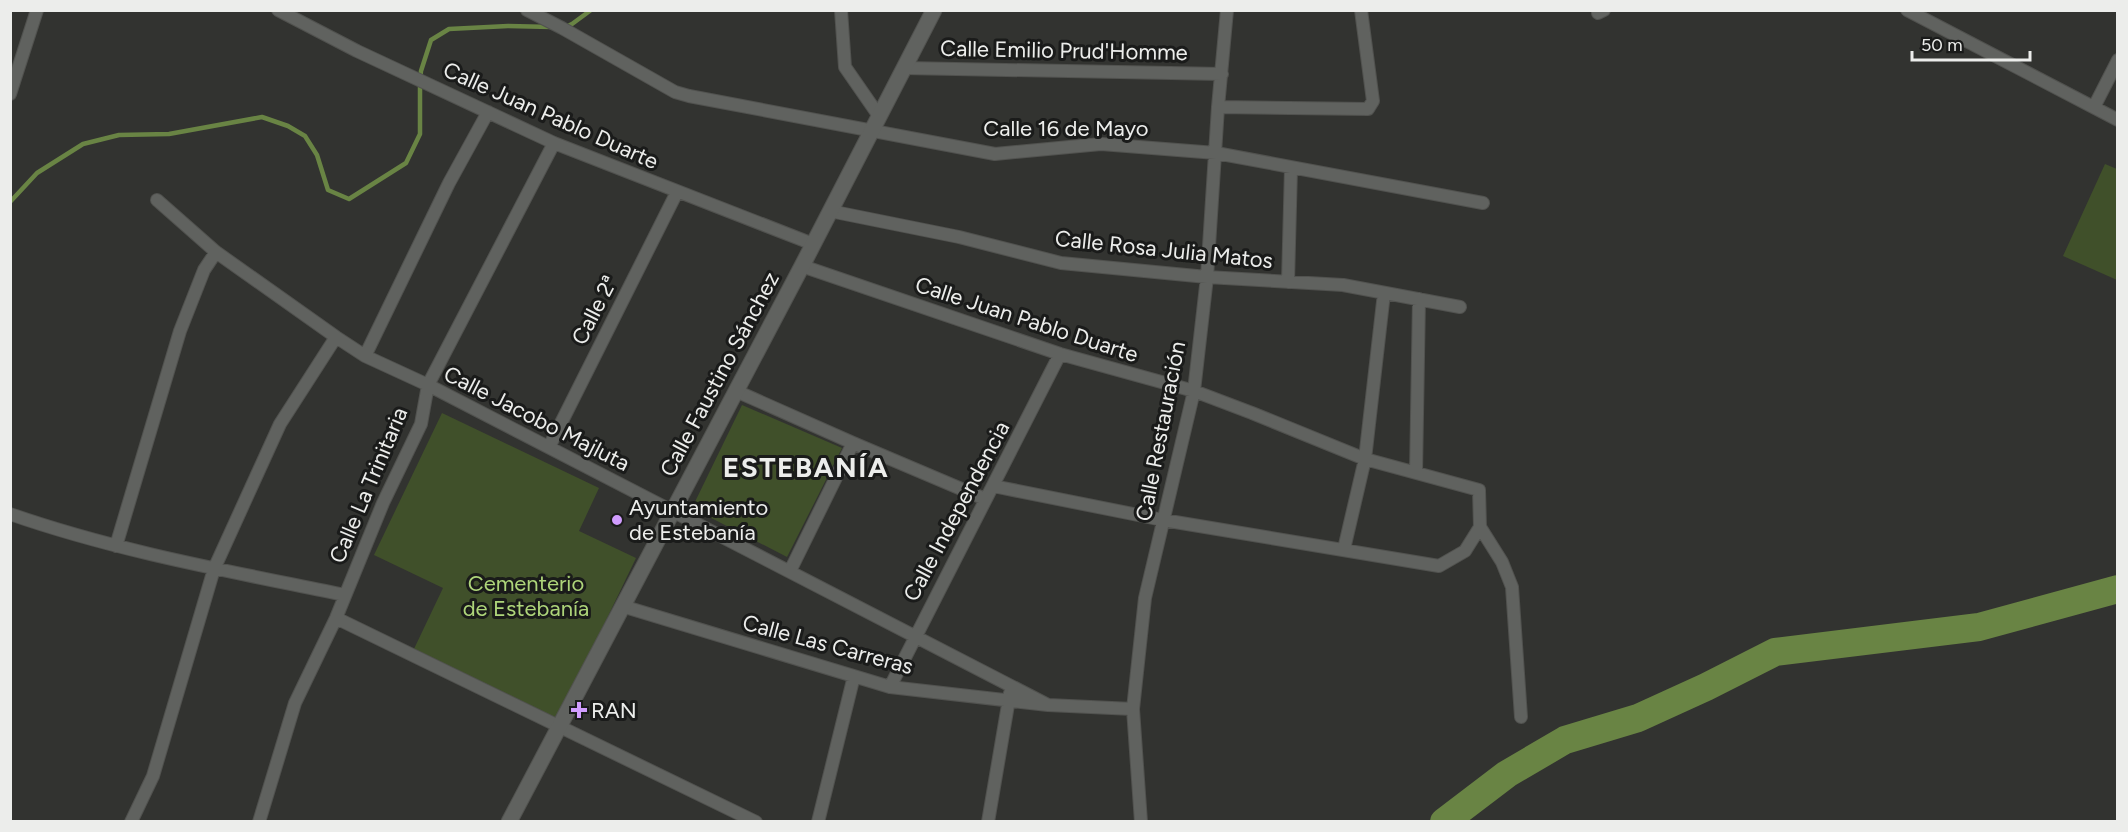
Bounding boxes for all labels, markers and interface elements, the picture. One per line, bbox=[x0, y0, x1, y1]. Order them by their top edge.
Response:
scale bar bbox=[1912, 24, 2030, 62]
text: 50 m bbox=[1921, 34, 1963, 56]
street label: Calle Emilio Prud'Homme bbox=[940, 35, 1188, 66]
street label: Calle Juan Pablo Duarte bbox=[439, 56, 663, 175]
street label: Calle 16 de Mayo bbox=[983, 115, 1149, 142]
street label: Calle Rosa Julia Matos bbox=[1054, 225, 1274, 274]
street label: Calle Faustino Sánchez bbox=[654, 267, 785, 481]
street label: Calle 2ª bbox=[566, 271, 623, 349]
street label: Calle Juan Pablo Duarte bbox=[912, 271, 1142, 368]
street label: Calle Restauración bbox=[1130, 339, 1191, 523]
street label: Calle Jacobo Majluta bbox=[439, 360, 634, 477]
street label: Calle La Trinitaria bbox=[323, 403, 413, 567]
street label: Calle Independencia bbox=[898, 417, 1015, 606]
district label: ESTEBANÍA bbox=[723, 450, 889, 484]
place label: Ayuntamiento de Estebanía bbox=[629, 494, 768, 546]
marker: Ayuntamiento de Estebanía bbox=[610, 513, 624, 527]
park label: Cementerio de Estebanía bbox=[463, 570, 589, 622]
street label: Calle Las Carreras bbox=[740, 609, 916, 680]
place label: RAN bbox=[591, 697, 637, 724]
marker: RAN bbox=[572, 703, 586, 717]

